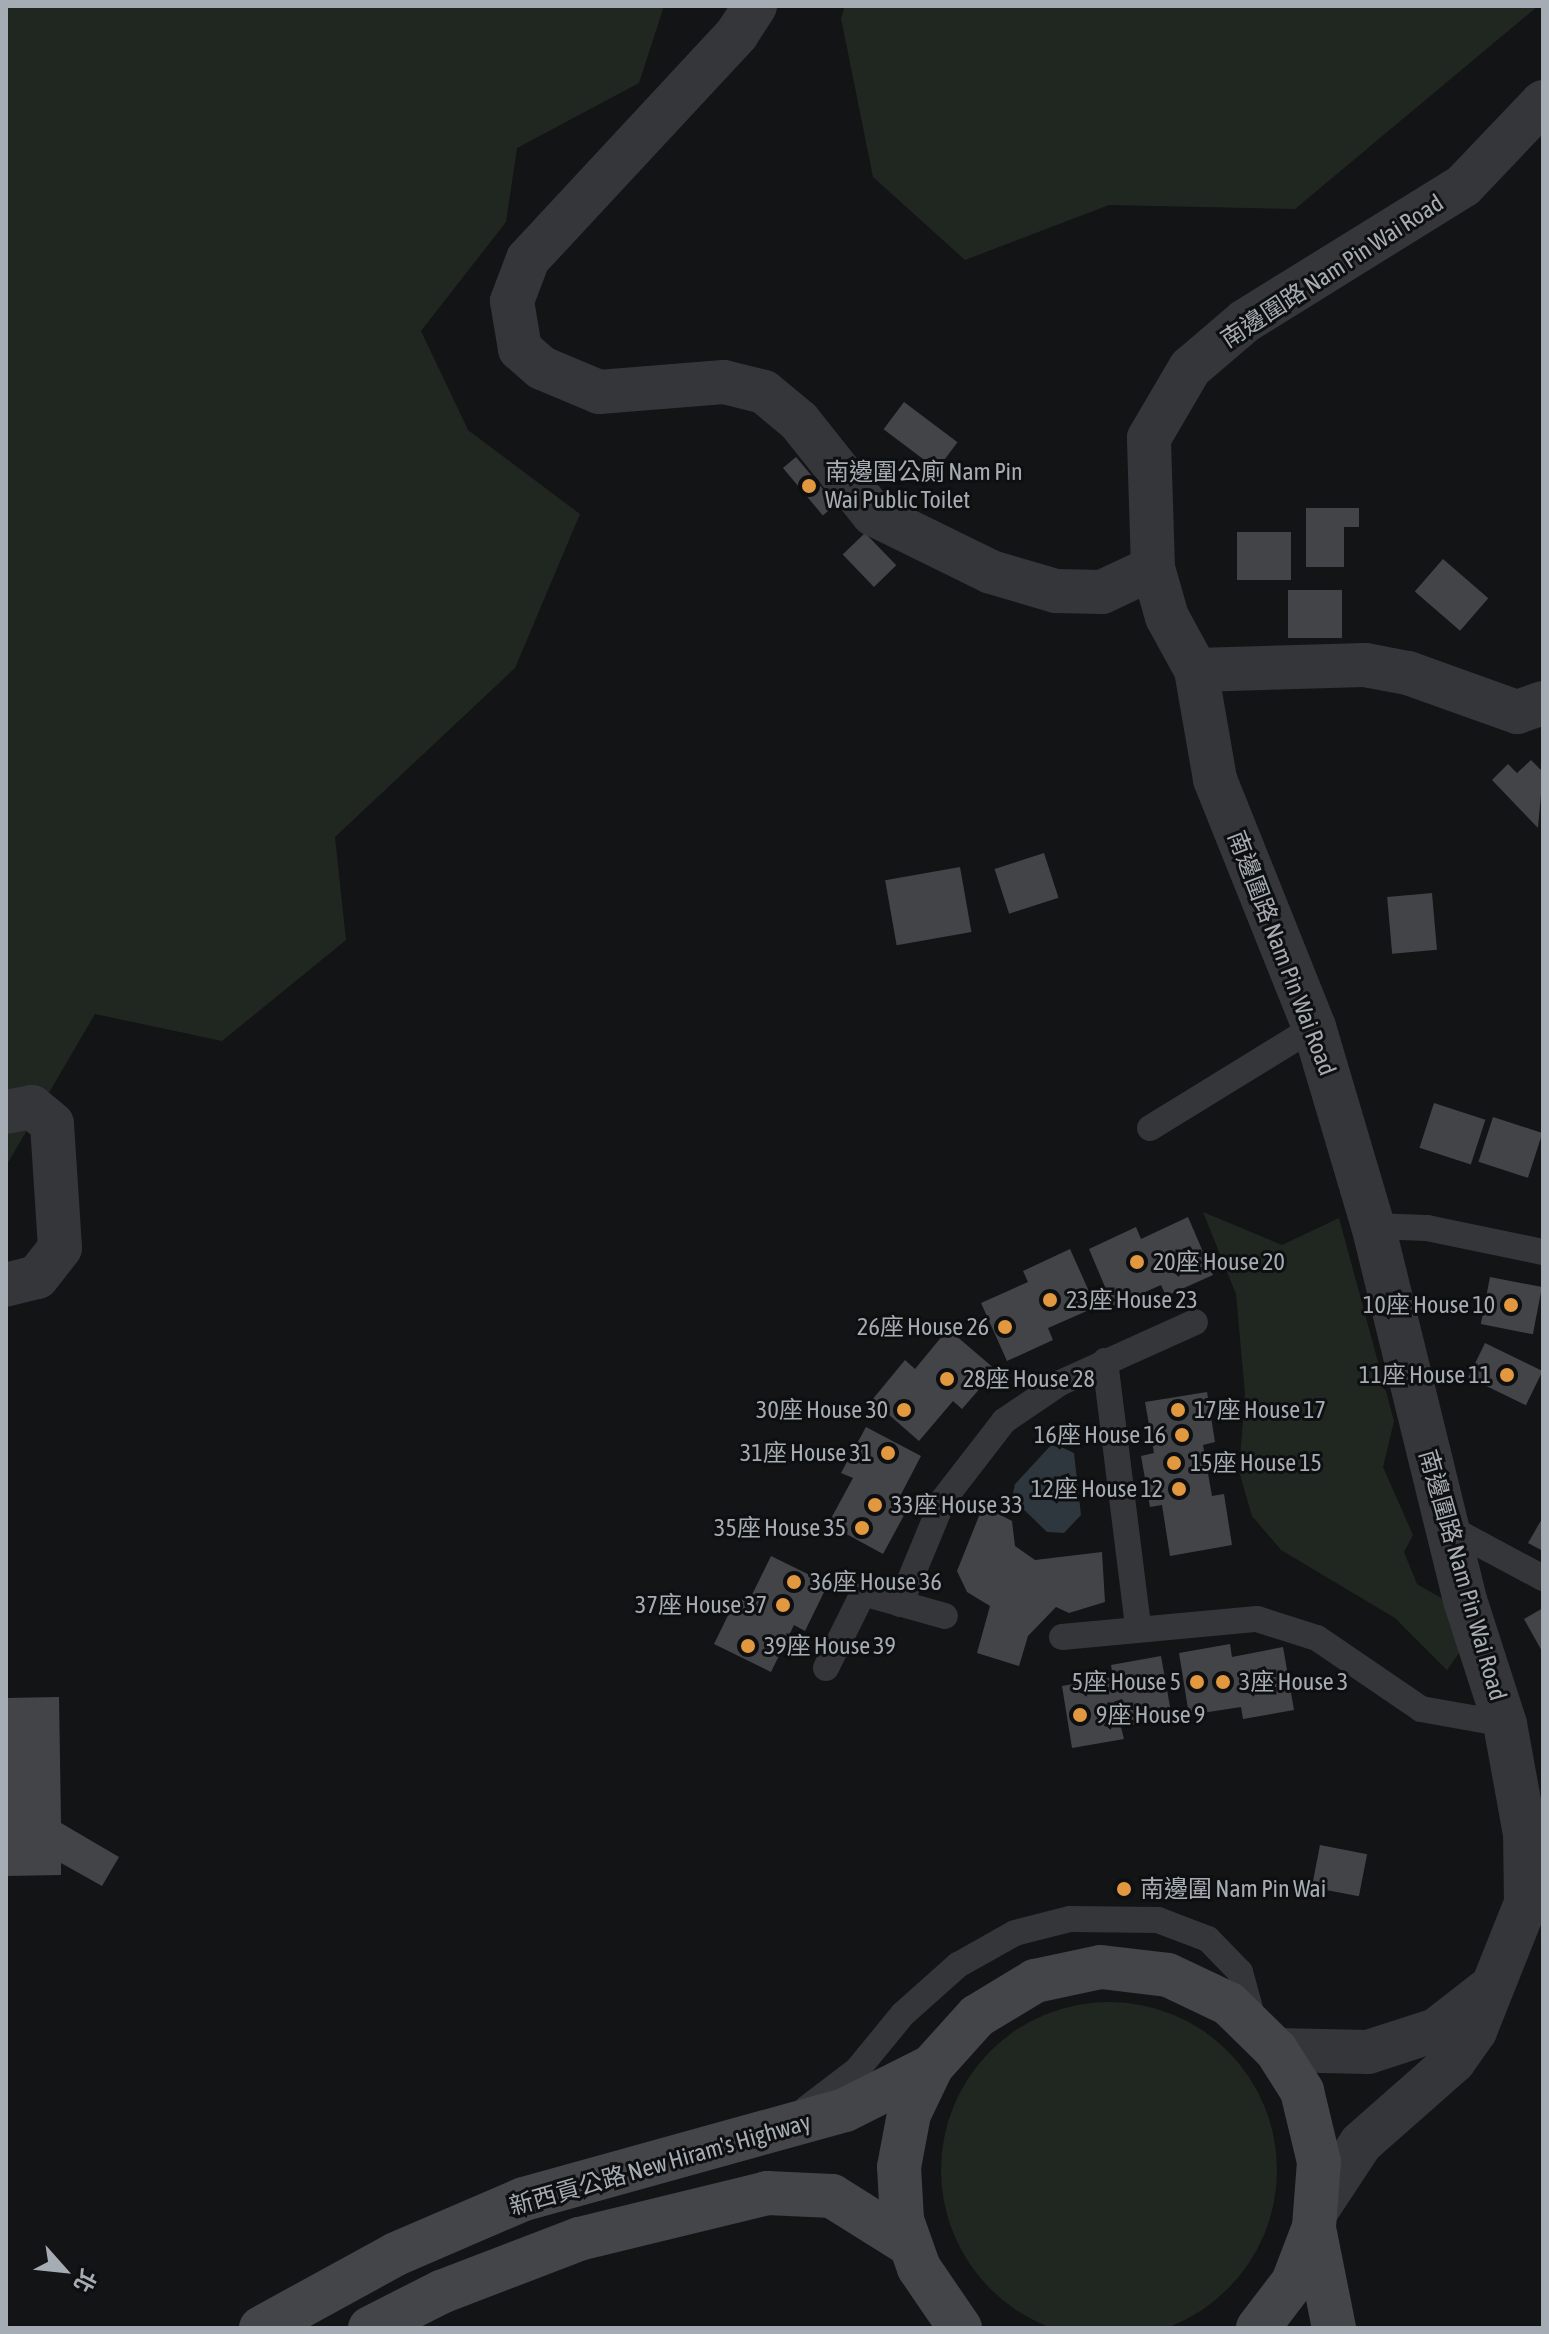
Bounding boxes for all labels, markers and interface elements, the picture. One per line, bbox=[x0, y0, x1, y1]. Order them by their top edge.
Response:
street label: 南邊圍路 Nam Pin Wai Road bbox=[1215, 188, 1449, 354]
place label: 南邊圍公廁 Nam Pin Wai Public Toilet bbox=[825, 458, 1023, 514]
marker: 南邊圍公廁 Nam Pin Wai Public Toilet bbox=[800, 477, 818, 495]
street label: 南邊圍路 Nam Pin Wai Road bbox=[1222, 827, 1342, 1079]
place label: 20座 House 20 bbox=[1153, 1248, 1285, 1276]
marker: 20座 House 20 bbox=[1128, 1253, 1146, 1271]
place label: 23座 House 23 bbox=[1066, 1286, 1198, 1314]
marker: 23座 House 23 bbox=[1041, 1291, 1059, 1309]
place label: 10座 House 10 bbox=[1363, 1291, 1495, 1319]
marker: 10座 House 10 bbox=[1502, 1296, 1520, 1314]
place label: 26座 House 26 bbox=[857, 1313, 989, 1341]
marker: 26座 House 26 bbox=[996, 1318, 1014, 1336]
place label: 11座 House 11 bbox=[1359, 1361, 1491, 1389]
place label: 28座 House 28 bbox=[963, 1365, 1095, 1393]
marker: 11座 House 11 bbox=[1498, 1366, 1516, 1384]
marker: 28座 House 28 bbox=[938, 1370, 956, 1388]
place label: 30座 House 30 bbox=[756, 1396, 888, 1424]
place label: 17座 House 17 bbox=[1194, 1396, 1326, 1424]
marker: 30座 House 30 bbox=[895, 1401, 913, 1419]
marker: 17座 House 17 bbox=[1169, 1401, 1187, 1419]
place label: 16座 House 16 bbox=[1034, 1421, 1166, 1449]
marker: 16座 House 16 bbox=[1173, 1426, 1191, 1444]
place label: 31座 House 31 bbox=[740, 1439, 872, 1467]
marker: 31座 House 31 bbox=[879, 1444, 897, 1462]
street label: 南邊圍路 Nam Pin Wai Road bbox=[1413, 1446, 1513, 1704]
place label: 15座 House 15 bbox=[1190, 1449, 1322, 1477]
marker: 15座 House 15 bbox=[1165, 1454, 1183, 1472]
place label: 12座 House 12 bbox=[1031, 1475, 1163, 1503]
marker: 12座 House 12 bbox=[1170, 1480, 1188, 1498]
place label: 33座 House 33 bbox=[891, 1491, 1023, 1519]
marker: 33座 House 33 bbox=[866, 1496, 884, 1514]
place label: 35座 House 35 bbox=[714, 1514, 846, 1542]
marker: 35座 House 35 bbox=[853, 1519, 871, 1537]
place label: 36座 House 36 bbox=[810, 1568, 942, 1596]
marker: 36座 House 36 bbox=[785, 1573, 803, 1591]
place label: 37座 House 37 bbox=[635, 1591, 767, 1619]
marker: 37座 House 37 bbox=[774, 1596, 792, 1614]
place label: 39座 House 39 bbox=[764, 1632, 896, 1660]
marker: 39座 House 39 bbox=[739, 1637, 757, 1655]
place label: 5座 House 5 bbox=[1072, 1668, 1181, 1696]
place label: 3座 House 3 bbox=[1239, 1668, 1348, 1696]
marker: 5座 House 5 bbox=[1188, 1673, 1206, 1691]
marker: 3座 House 3 bbox=[1214, 1673, 1232, 1691]
place label: 9座 House 9 bbox=[1096, 1701, 1205, 1729]
marker: 9座 House 9 bbox=[1071, 1706, 1089, 1724]
place label: 南邊圍 Nam Pin Wai bbox=[1140, 1875, 1326, 1903]
marker: 南邊圍 Nam Pin Wai bbox=[1115, 1880, 1133, 1898]
street label: 新西貢公路 New Hiram's Highway bbox=[506, 2107, 814, 2221]
north arrow bbox=[24, 2230, 104, 2310]
text: 北 bbox=[69, 2265, 102, 2297]

